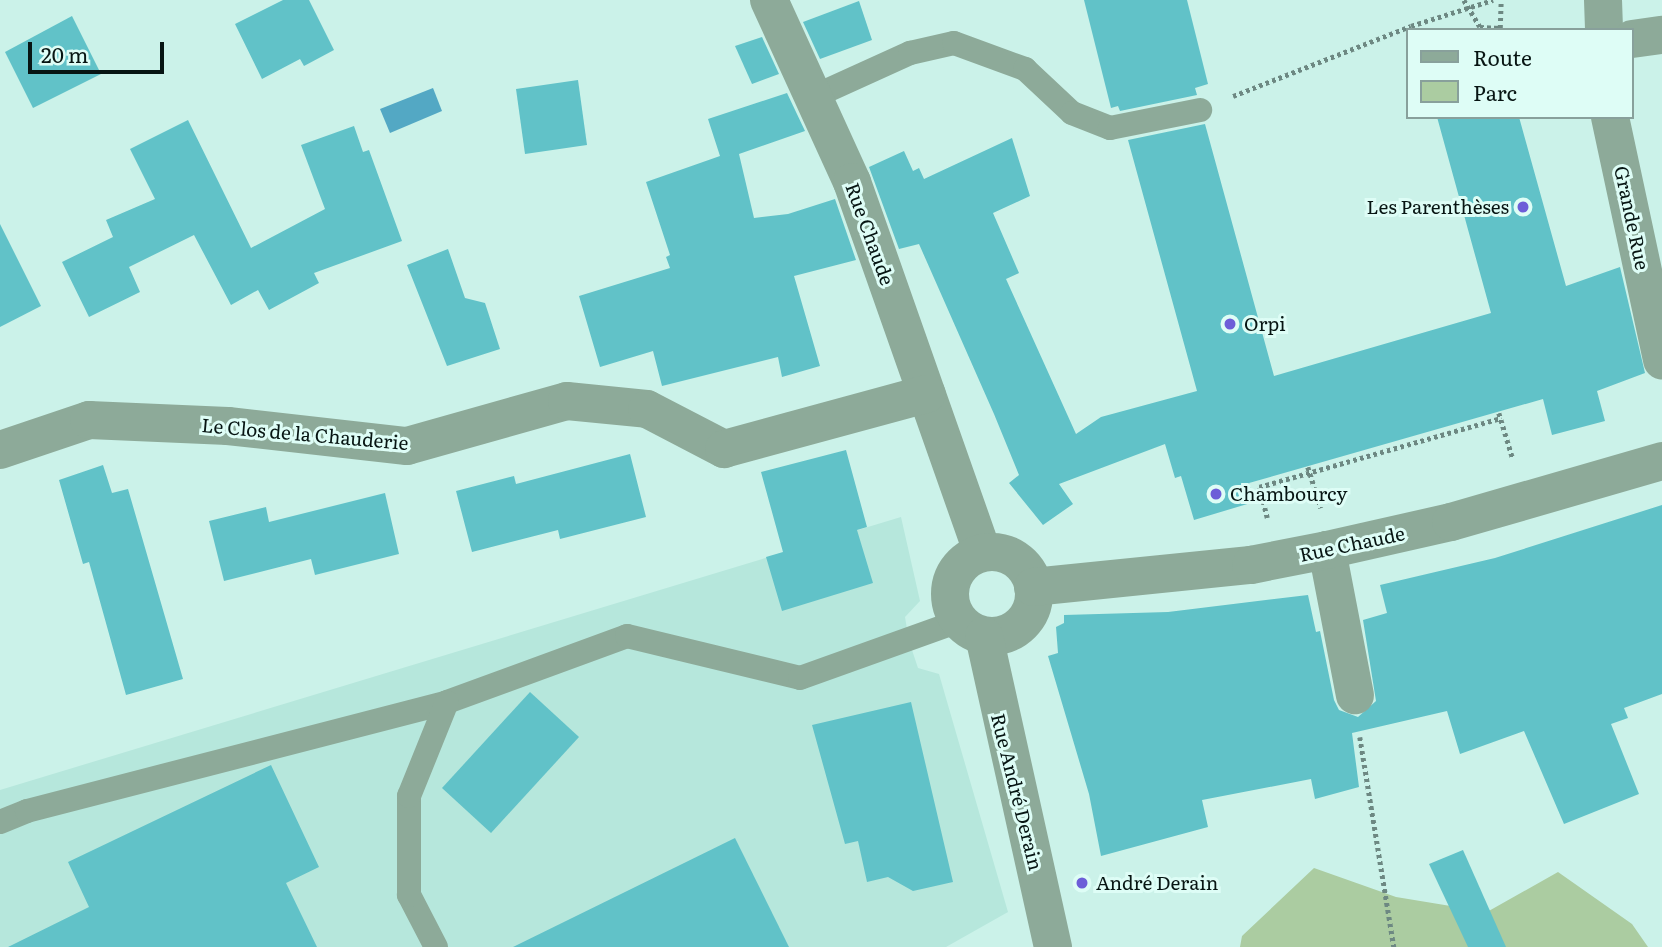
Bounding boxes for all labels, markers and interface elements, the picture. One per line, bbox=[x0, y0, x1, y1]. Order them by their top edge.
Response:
scale bar bbox=[32, 28, 168, 72]
legend bbox=[1406, 28, 1634, 119]
text: 20 m bbox=[41, 38, 88, 69]
text: Route bbox=[1473, 41, 1532, 72]
text: Parc bbox=[1473, 76, 1517, 107]
street label: Grande Rue bbox=[1610, 164, 1654, 272]
street label: Rue Chaude bbox=[841, 180, 899, 288]
place label: Les Parenthèses bbox=[1367, 196, 1509, 218]
marker: Les Parenthèses bbox=[1515, 199, 1531, 215]
place label: Orpi bbox=[1244, 313, 1285, 335]
marker: Orpi bbox=[1222, 316, 1238, 332]
street label: Le Clos de la Chauderie bbox=[201, 414, 409, 454]
place label: Chambourcy bbox=[1230, 483, 1347, 505]
marker: Chambourcy bbox=[1208, 486, 1224, 502]
street label: Rue Chaude bbox=[1297, 522, 1407, 566]
street label: Rue André Derain bbox=[986, 711, 1048, 873]
place label: André Derain bbox=[1096, 872, 1218, 894]
marker: André Derain bbox=[1074, 875, 1090, 891]

